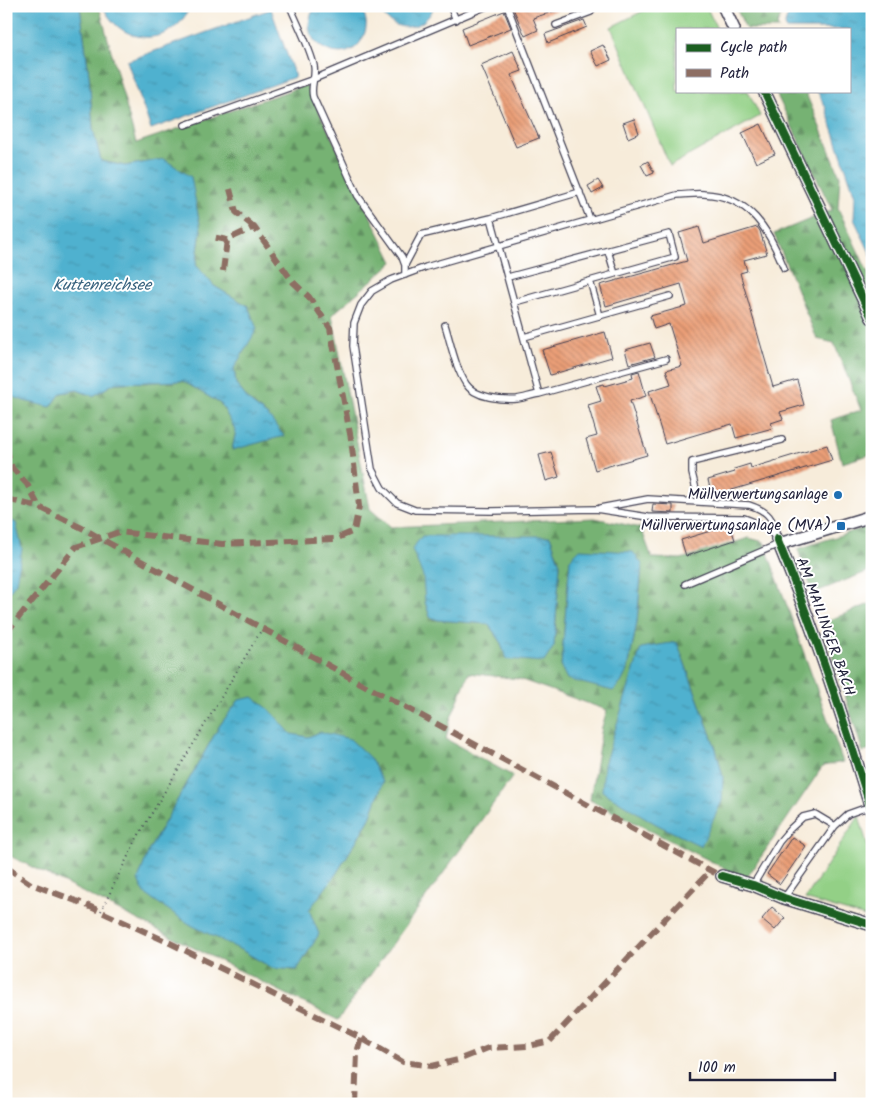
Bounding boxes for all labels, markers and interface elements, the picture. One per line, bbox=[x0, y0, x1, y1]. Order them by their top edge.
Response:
legend bbox=[676, 28, 850, 92]
text: Cycle path bbox=[720, 36, 787, 60]
text: Path bbox=[720, 62, 749, 86]
water label: Kuttenreichsee bbox=[53, 273, 153, 298]
place label: Müllverwertungsanlage bbox=[688, 483, 828, 507]
marker: Müllverwertungsanlage bbox=[832, 489, 844, 501]
place label: Müllverwertungsanlage (MVA) bbox=[641, 514, 831, 538]
marker: Müllverwertungsanlage (MVA) bbox=[835, 520, 847, 532]
street label: AM MAILINGER BACH bbox=[789, 554, 861, 700]
scale bar bbox=[690, 1050, 836, 1082]
text: 100 m bbox=[698, 1056, 736, 1080]

